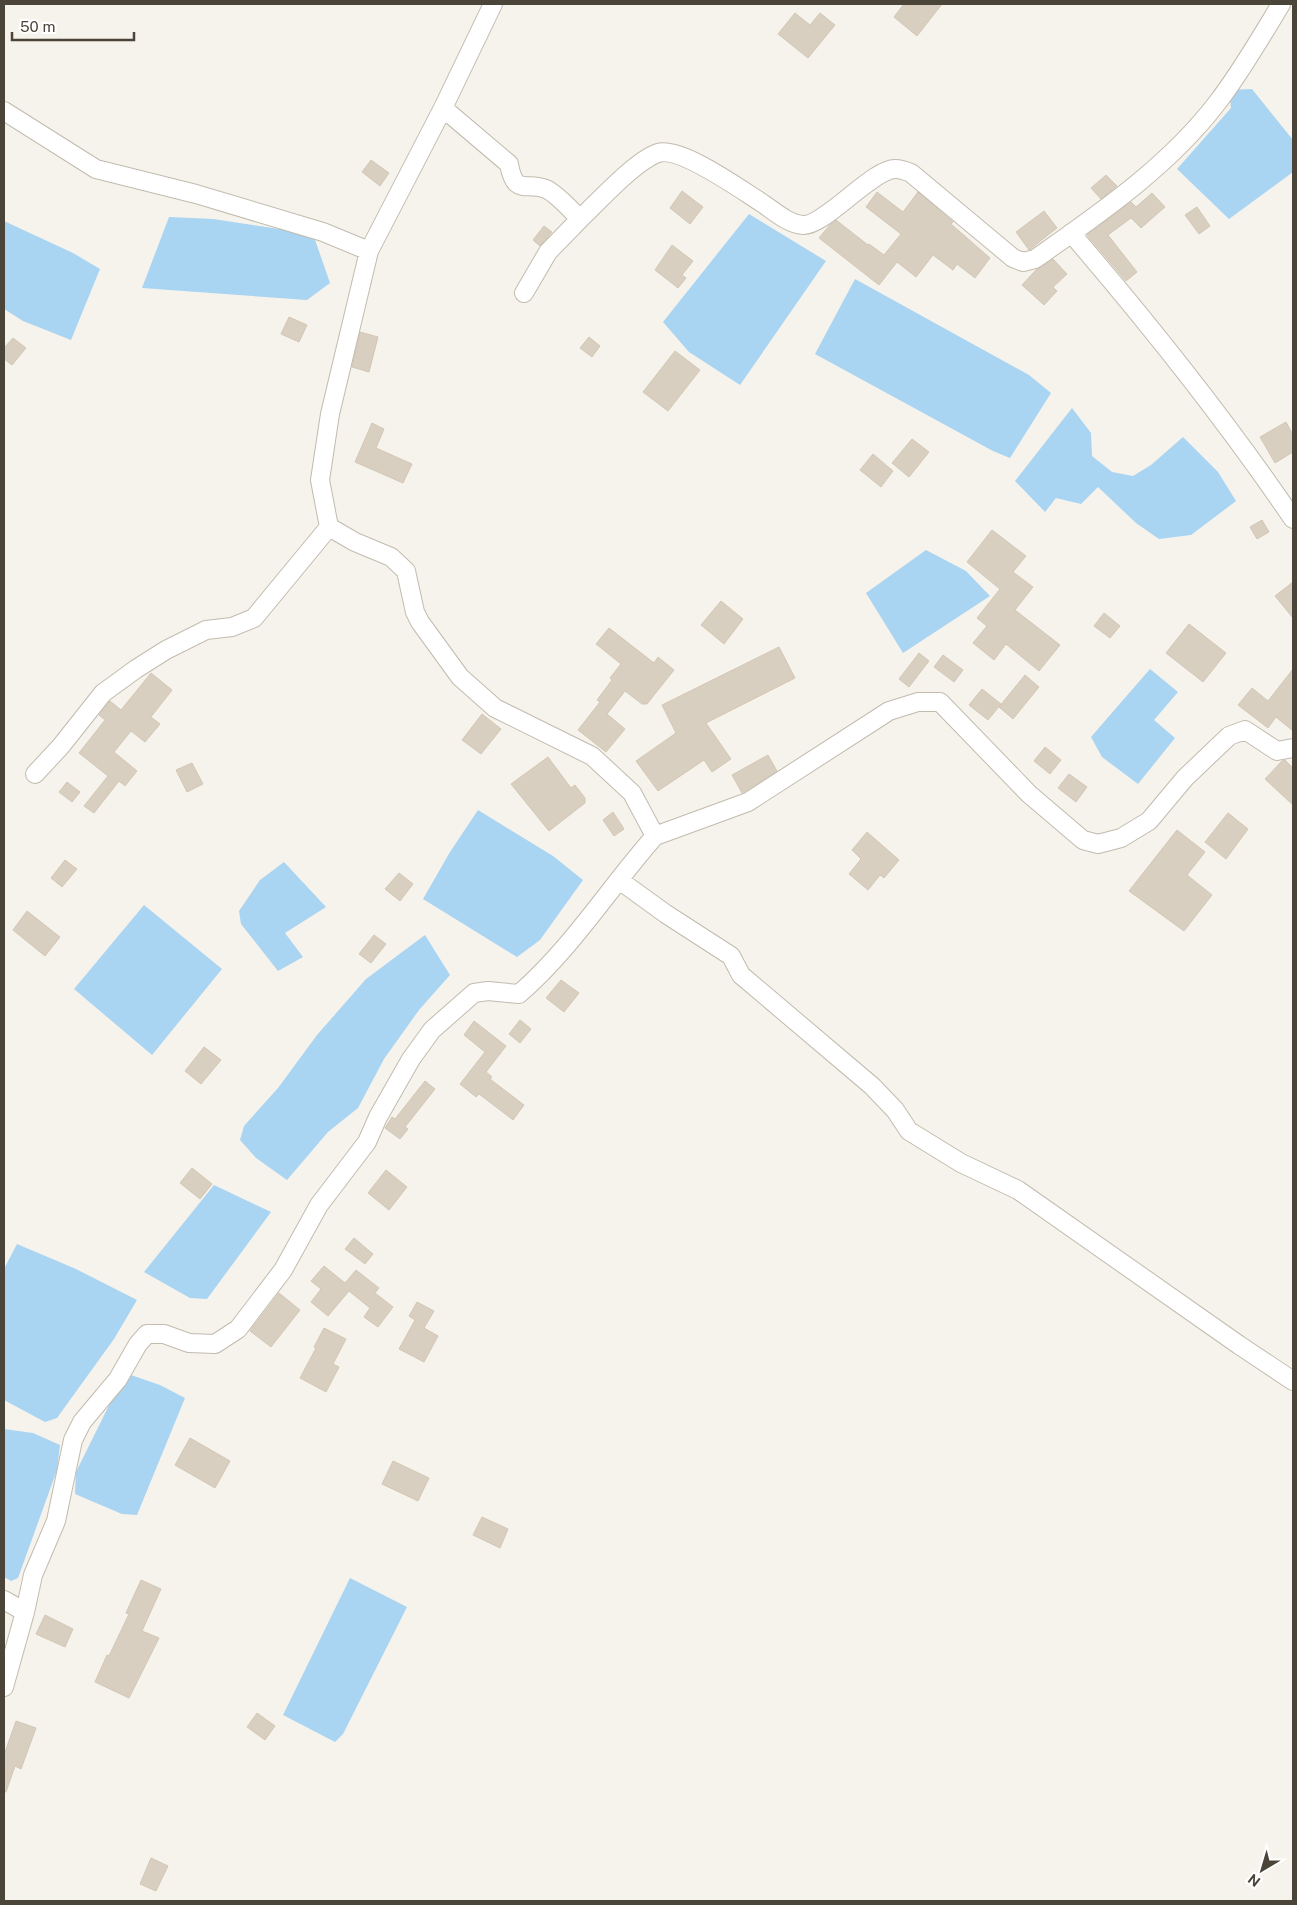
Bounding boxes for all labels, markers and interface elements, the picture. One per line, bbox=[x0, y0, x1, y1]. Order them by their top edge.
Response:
scale bar bbox=[12, 10, 135, 42]
text: 50 m bbox=[20, 18, 55, 35]
north arrow bbox=[1237, 1845, 1287, 1895]
text: N bbox=[1245, 1871, 1263, 1890]

